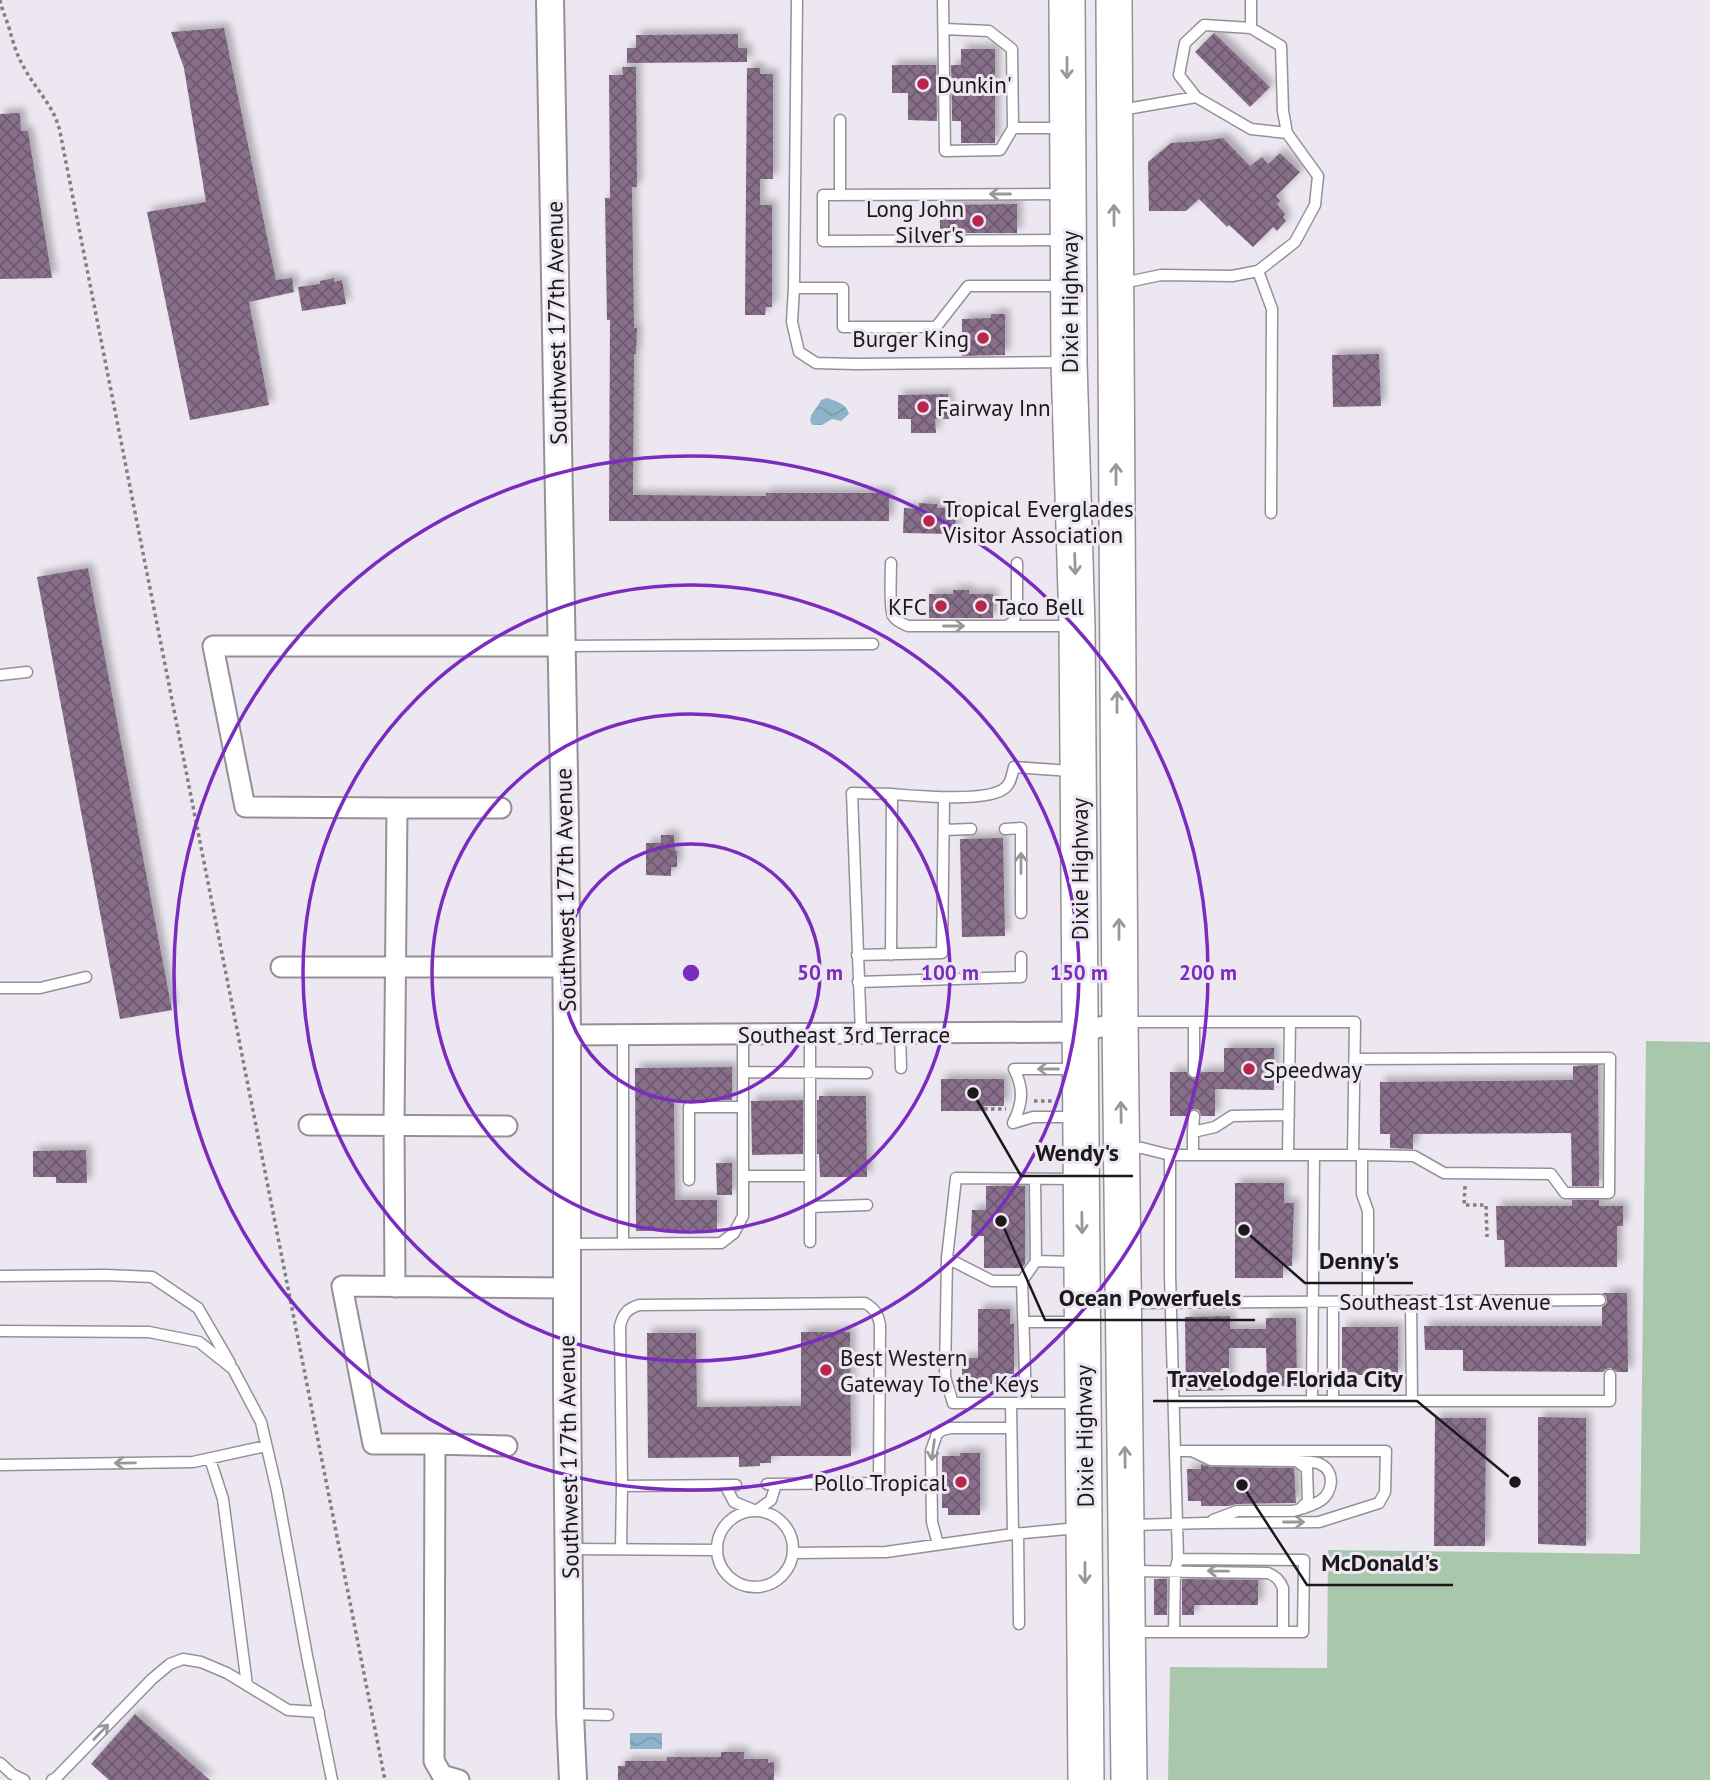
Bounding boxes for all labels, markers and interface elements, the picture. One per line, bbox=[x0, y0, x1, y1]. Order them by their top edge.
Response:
one-way arrow bbox=[1060, 56, 1074, 79]
place label: Dunkin' bbox=[937, 70, 1012, 99]
marker: Dunkin' bbox=[915, 76, 931, 92]
one-way arrow bbox=[989, 187, 1012, 201]
place label: Long John Silver's bbox=[866, 194, 964, 249]
street label: Southwest 177th Avenue bbox=[539, 201, 573, 445]
one-way arrow bbox=[1107, 204, 1121, 227]
marker: Long John Silver's bbox=[970, 213, 986, 229]
street label: Dixie Highway bbox=[1055, 230, 1084, 373]
place label: Burger King bbox=[852, 324, 969, 353]
marker: Burger King bbox=[975, 330, 991, 346]
place label: Fairway Inn bbox=[937, 393, 1050, 422]
marker: Fairway Inn bbox=[915, 399, 931, 415]
one-way arrow bbox=[1109, 463, 1123, 486]
place label: Tropical Everglades Visitor Association bbox=[942, 494, 1134, 549]
marker: Tropical Everglades Visitor Association bbox=[921, 513, 937, 529]
one-way arrow bbox=[1069, 553, 1082, 576]
place label: KFC bbox=[888, 592, 927, 621]
place label: Taco Bell bbox=[995, 592, 1084, 621]
marker: KFC bbox=[933, 598, 949, 614]
marker: Taco Bell bbox=[973, 598, 989, 614]
one-way arrow bbox=[942, 619, 965, 633]
one-way arrow bbox=[1111, 691, 1124, 714]
street label: Southwest 177th Avenue bbox=[548, 768, 582, 1012]
street label: Dixie Highway bbox=[1065, 797, 1094, 940]
one-way arrow bbox=[1014, 851, 1028, 874]
one-way arrow bbox=[1112, 918, 1126, 941]
text: 50 m bbox=[797, 959, 843, 986]
text: 100 m bbox=[921, 959, 979, 986]
text: 150 m bbox=[1050, 959, 1108, 986]
text: 200 m bbox=[1179, 959, 1237, 986]
centre of rings bbox=[679, 961, 703, 985]
street label: Southeast 3rd Terrace bbox=[738, 1020, 950, 1049]
place label: Speedway bbox=[1263, 1055, 1362, 1084]
marker: Speedway bbox=[1241, 1061, 1257, 1077]
one-way arrow bbox=[1036, 1062, 1059, 1076]
one-way arrow bbox=[1115, 1101, 1128, 1124]
callout: Wendy's bbox=[1021, 1131, 1133, 1176]
text: Wendy's bbox=[1035, 1137, 1119, 1168]
one-way arrow bbox=[1076, 1211, 1089, 1234]
callout: Denny's bbox=[1305, 1238, 1413, 1283]
text: Denny's bbox=[1319, 1245, 1399, 1276]
callout: Ocean Powerfuels bbox=[1045, 1275, 1255, 1320]
text: Ocean Powerfuels bbox=[1059, 1282, 1241, 1313]
street label: Southeast 1st Avenue bbox=[1339, 1287, 1551, 1316]
street label: Southwest 177th Avenue bbox=[551, 1335, 585, 1579]
place label: Best Western Gateway To the Keys bbox=[840, 1343, 1039, 1398]
callout: Travelodge Florida City bbox=[1153, 1356, 1417, 1401]
marker: Best Western Gateway To the Keys bbox=[818, 1362, 834, 1378]
text: Travelodge Florida City bbox=[1167, 1363, 1403, 1394]
street label: Dixie Highway bbox=[1068, 1364, 1100, 1508]
one-way arrow bbox=[927, 1438, 940, 1461]
one-way arrow bbox=[1118, 1446, 1132, 1469]
one-way arrow bbox=[114, 1456, 137, 1470]
place label: Pollo Tropical bbox=[814, 1468, 947, 1497]
marker: Pollo Tropical bbox=[953, 1474, 969, 1490]
one-way arrow bbox=[1282, 1515, 1305, 1529]
callout: McDonald's bbox=[1307, 1540, 1453, 1585]
text: McDonald's bbox=[1321, 1547, 1439, 1578]
one-way arrow bbox=[1078, 1561, 1092, 1584]
one-way arrow bbox=[1206, 1564, 1229, 1578]
one-way arrow bbox=[92, 1724, 109, 1741]

